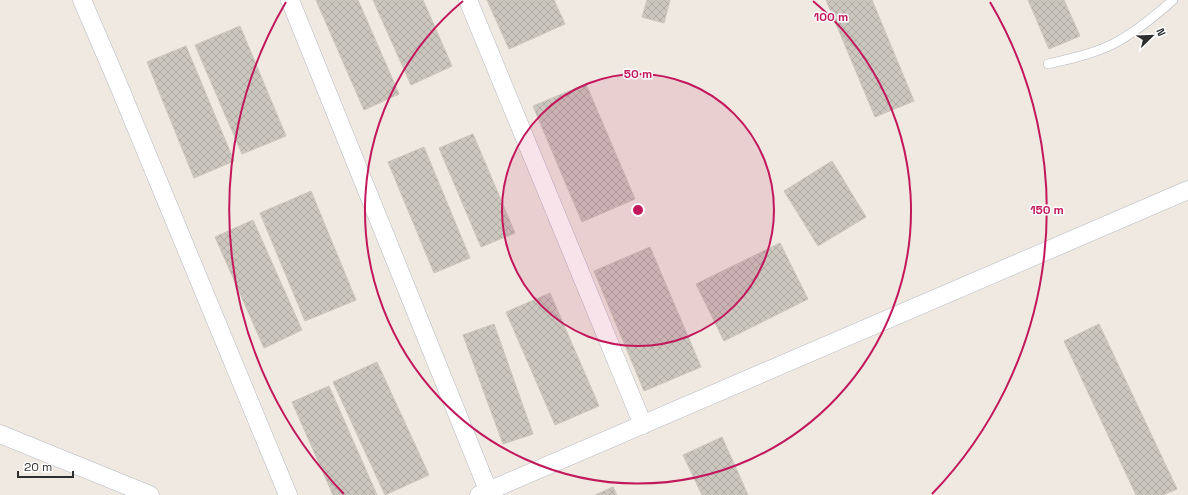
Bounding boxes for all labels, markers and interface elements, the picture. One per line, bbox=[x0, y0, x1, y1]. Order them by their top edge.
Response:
text: 100 m bbox=[814, 9, 848, 25]
north arrow bbox=[1132, 16, 1172, 56]
text: N bbox=[1153, 26, 1169, 38]
text: 50 m bbox=[624, 66, 652, 82]
text: 150 m bbox=[1030, 202, 1064, 218]
centre of rings bbox=[631, 203, 645, 217]
scale bar bbox=[18, 453, 73, 479]
text: 20 m bbox=[24, 459, 52, 475]

